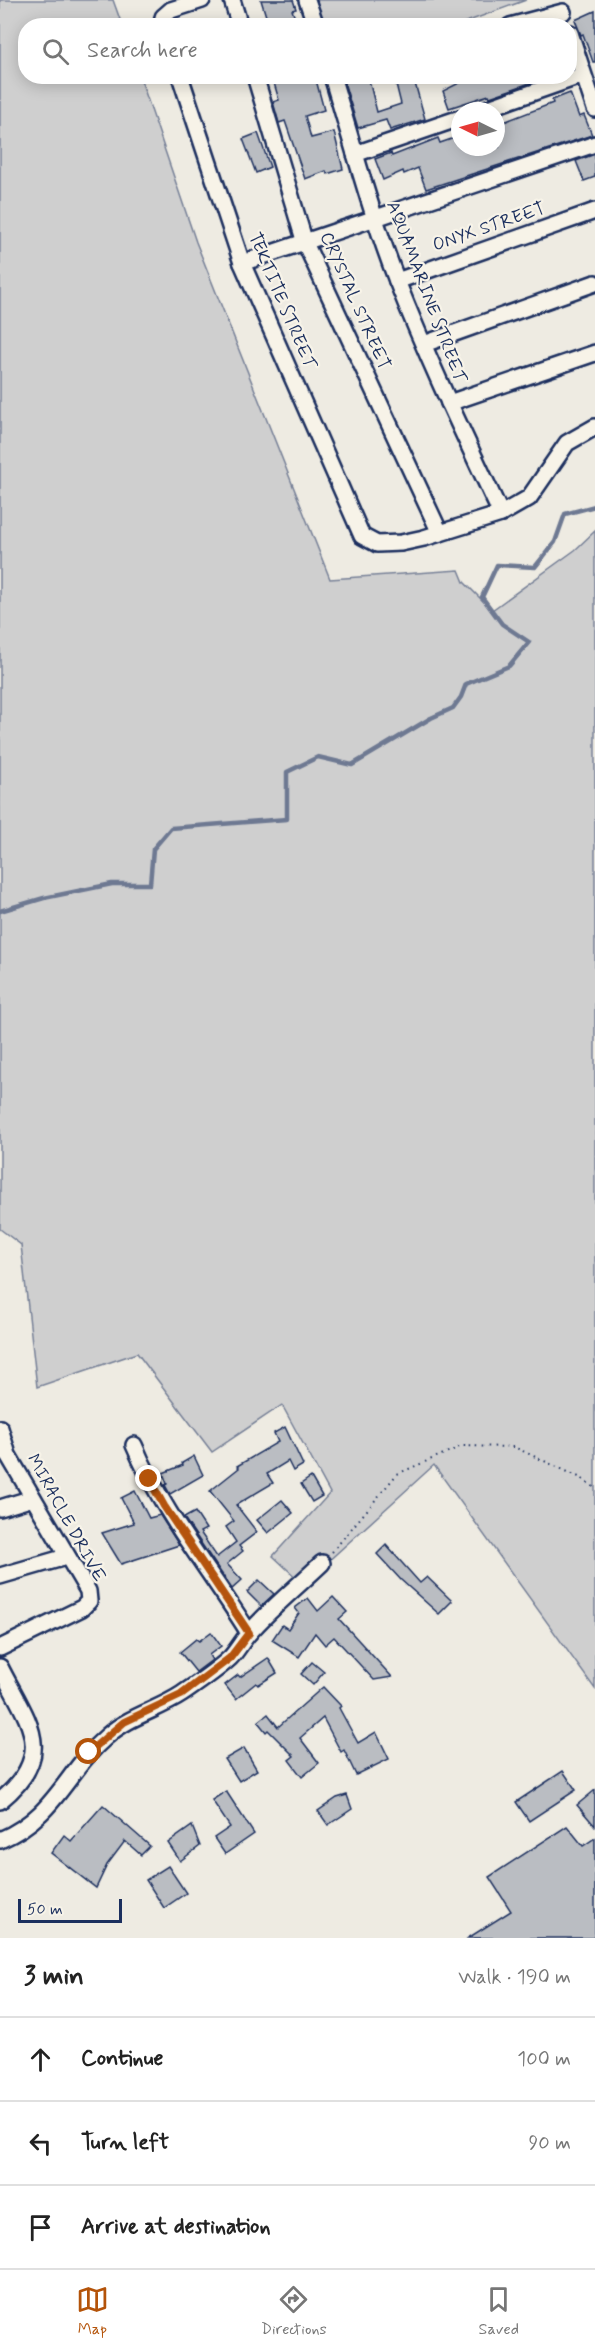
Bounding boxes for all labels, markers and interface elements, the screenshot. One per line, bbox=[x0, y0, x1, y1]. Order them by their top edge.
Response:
search box bbox=[18, 18, 577, 84]
icon: search bbox=[39, 35, 72, 68]
text: Search here bbox=[87, 37, 198, 65]
north arrow bbox=[451, 102, 505, 156]
street label: ONYX STREET bbox=[430, 197, 548, 257]
street label: AQUAMARINE STREET bbox=[380, 198, 472, 387]
street label: CRYSTAL STREET bbox=[314, 228, 396, 374]
street label: TEKTITE STREET bbox=[242, 229, 322, 374]
street label: MIRACLE DRIVE bbox=[21, 1450, 111, 1586]
route end bbox=[135, 1465, 161, 1491]
route start bbox=[75, 1738, 101, 1764]
scale bar bbox=[18, 1896, 122, 1924]
text: 50 m bbox=[27, 1899, 63, 1920]
text: 3 min bbox=[24, 1960, 84, 1994]
text: Walk · 190 m bbox=[458, 1964, 571, 1991]
icon: ahead bbox=[24, 2043, 57, 2076]
text: Continue bbox=[81, 2045, 163, 2073]
text: 100 m bbox=[517, 2046, 571, 2073]
icon: left bbox=[24, 2127, 57, 2160]
text: Turn left bbox=[81, 2129, 169, 2157]
text: 90 m bbox=[528, 2130, 571, 2157]
icon: arrive bbox=[24, 2211, 57, 2244]
text: Arrive at destination bbox=[81, 2213, 271, 2241]
tab: Map bbox=[76, 2283, 109, 2340]
tab: Directions bbox=[261, 2283, 327, 2340]
tab: Saved bbox=[479, 2283, 519, 2340]

